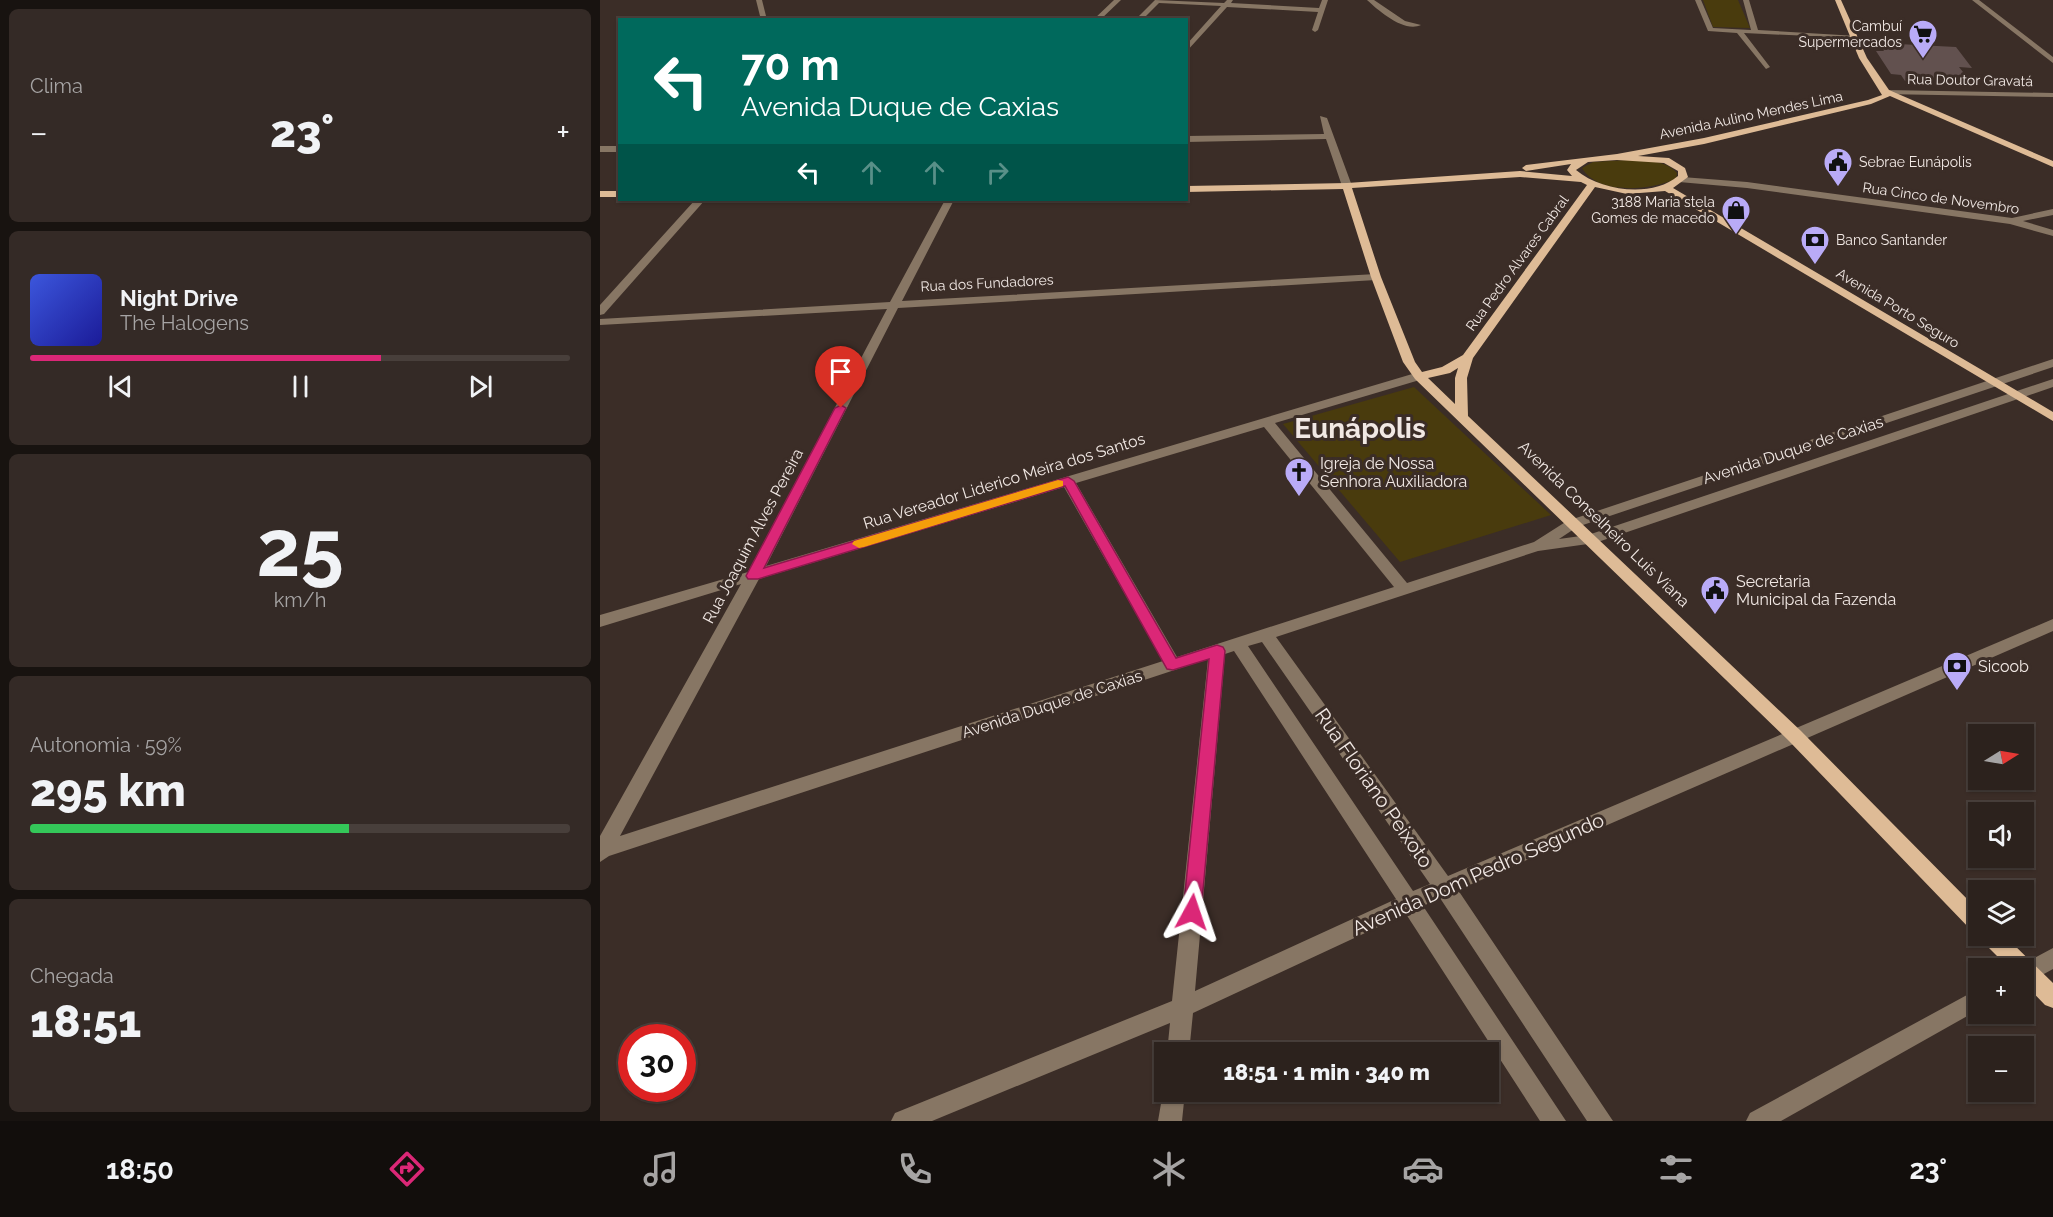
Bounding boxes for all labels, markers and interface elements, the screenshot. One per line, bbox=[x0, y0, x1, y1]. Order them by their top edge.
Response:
place label: Cambuí Supermercados bbox=[1799, 18, 1903, 50]
supermarket icon: Cambuí Supermercados bbox=[1907, 18, 1939, 60]
text: 70 m bbox=[741, 41, 840, 90]
icon: left bbox=[642, 42, 720, 120]
street label: Rua Doutor Gravatá bbox=[1907, 71, 2033, 89]
text: Clima bbox=[30, 74, 83, 98]
street label: Avenida Aulino Mendes Lima bbox=[1658, 88, 1844, 142]
text: Avenida Duque de Caxias bbox=[741, 91, 1059, 122]
text: 23° bbox=[270, 105, 334, 158]
text: − bbox=[30, 113, 48, 152]
text: + bbox=[556, 113, 570, 152]
public building icon: Sebrae Eunápolis bbox=[1822, 146, 1854, 188]
place label: Sebrae Eunápolis bbox=[1859, 154, 1972, 170]
icon: left bbox=[792, 156, 825, 189]
icon: ahead bbox=[855, 156, 888, 189]
icon: ahead bbox=[918, 156, 951, 189]
icon: right bbox=[981, 156, 1014, 189]
street label: Rua Cinco de Novembro bbox=[1862, 179, 2020, 217]
street label: Rua Pedro Alvares Cabral bbox=[1462, 192, 1572, 334]
place label: 3188 Maria stela Gomes de macedo bbox=[1591, 194, 1715, 226]
shop icon: 3188 Maria stela Gomes de macedo bbox=[1720, 194, 1752, 236]
bank icon: Banco Santander bbox=[1799, 224, 1831, 266]
place label: Banco Santander bbox=[1836, 232, 1947, 248]
street label: Avenida Porto Seguro bbox=[1834, 265, 1962, 351]
street label: Rua dos Fundadores bbox=[920, 272, 1054, 294]
text: Night Drive bbox=[120, 285, 238, 311]
text: The Halogens bbox=[120, 311, 249, 335]
pin bbox=[815, 346, 866, 408]
icon: arrive bbox=[824, 355, 857, 388]
icon: previous bbox=[104, 370, 137, 403]
icon: pause bbox=[284, 370, 317, 403]
icon: next bbox=[464, 370, 497, 403]
district label: Eunápolis bbox=[1294, 412, 1426, 445]
street label: Avenida Duque de Caxias bbox=[1700, 412, 1886, 488]
street label: Rua Vereador Liderico Meira dos Santos bbox=[861, 429, 1147, 533]
street label: Avenida Conselheiro Luis Viana bbox=[1514, 437, 1694, 611]
street label: Rua Joaquim Alves Pereira bbox=[699, 445, 807, 627]
place label: Igreja de Nossa Senhora Auxiliadora bbox=[1320, 454, 1467, 491]
church icon: Igreja de Nossa Senhora Auxiliadora bbox=[1283, 456, 1315, 498]
text: 25 bbox=[256, 503, 344, 594]
place label: Secretaria Municipal da Fazenda bbox=[1736, 572, 1896, 609]
public building icon: Secretaria Municipal da Fazenda bbox=[1699, 574, 1731, 616]
text: km/h bbox=[274, 588, 326, 612]
bank icon: Sicoob bbox=[1941, 650, 1973, 692]
place label: Sicoob bbox=[1978, 657, 2029, 676]
street label: Avenida Duque de Caxias bbox=[959, 666, 1145, 742]
street label: Rua Floriano Peixoto bbox=[1310, 704, 1438, 872]
north arrow bbox=[1968, 724, 2034, 790]
map controls bbox=[1968, 724, 2034, 1102]
text: Autonomia · 59% bbox=[30, 733, 182, 757]
text: 295 km bbox=[30, 764, 186, 817]
button: sound bbox=[1968, 802, 2034, 868]
street label: Avenida Dom Pedro Segundo bbox=[1348, 807, 1608, 941]
position arrow bbox=[1160, 880, 1224, 944]
button: layers bbox=[1968, 880, 2034, 946]
button: + bbox=[1968, 958, 2034, 1024]
text: Chegada bbox=[30, 964, 114, 988]
text: 18:51 bbox=[30, 995, 141, 1048]
speed limit sign: 30 bbox=[618, 1024, 696, 1102]
button: − bbox=[1968, 1036, 2034, 1102]
text: 18:51 · 1 min · 340 m bbox=[1223, 1059, 1430, 1085]
icon: directions bbox=[386, 1148, 428, 1190]
icon: music bbox=[640, 1148, 682, 1190]
icon: phone bbox=[894, 1148, 936, 1190]
icon: climate bbox=[1148, 1148, 1190, 1190]
icon: car bbox=[1402, 1148, 1444, 1190]
icon: filters bbox=[1655, 1148, 1697, 1190]
text: 18:50 bbox=[106, 1154, 174, 1185]
text: 23° bbox=[1909, 1154, 1947, 1185]

